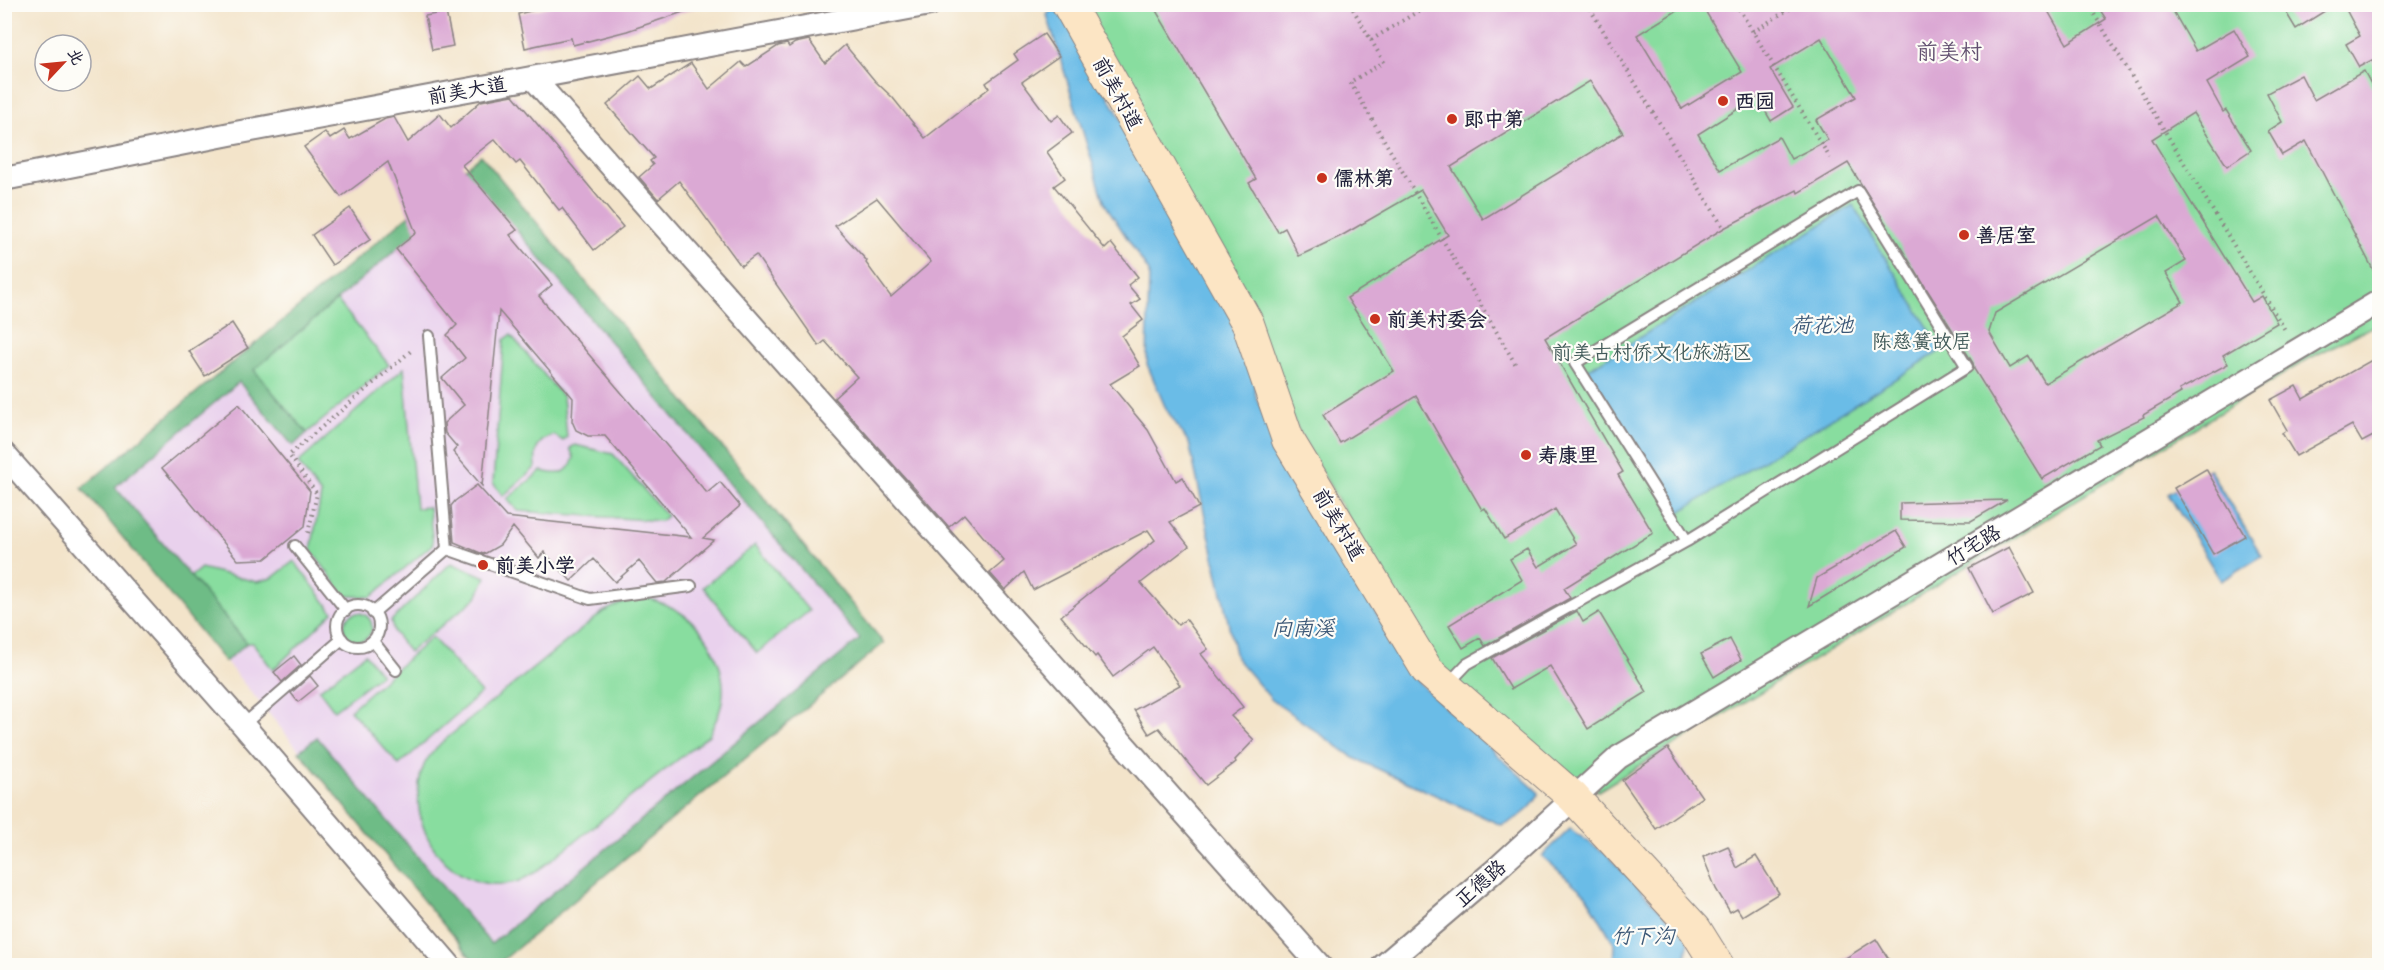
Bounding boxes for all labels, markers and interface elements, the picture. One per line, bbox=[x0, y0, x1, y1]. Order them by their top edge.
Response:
north arrow bbox=[33, 33, 93, 93]
district label: 前美村 bbox=[1916, 39, 1982, 70]
text: 北 bbox=[60, 45, 88, 70]
street label: 前美村道 bbox=[1084, 53, 1147, 136]
street label: 前美大道 bbox=[426, 72, 509, 114]
place label: 西园 bbox=[1735, 90, 1775, 118]
marker: 西园 bbox=[1716, 94, 1730, 108]
place label: 郎中第 bbox=[1464, 108, 1524, 136]
marker: 郎中第 bbox=[1445, 112, 1459, 126]
place label: 儒林第 bbox=[1334, 167, 1394, 195]
marker: 儒林第 bbox=[1315, 171, 1329, 185]
place label: 善居室 bbox=[1976, 224, 2036, 252]
marker: 善居室 bbox=[1957, 228, 1971, 242]
place label: 前美村委会 bbox=[1387, 308, 1487, 336]
marker: 前美村委会 bbox=[1368, 312, 1382, 326]
water label: 荷花池 bbox=[1791, 313, 1854, 343]
park label: 陈慈簧故居 bbox=[1872, 330, 1972, 358]
park label: 前美古村侨文化旅游区 bbox=[1552, 341, 1752, 369]
place label: 寿康里 bbox=[1538, 444, 1598, 472]
marker: 寿康里 bbox=[1519, 448, 1533, 462]
street label: 前美村道 bbox=[1304, 484, 1369, 567]
street label: 竹宅路 bbox=[1942, 520, 2008, 575]
place label: 前美小学 bbox=[495, 554, 575, 582]
marker: 前美小学 bbox=[476, 558, 490, 572]
water label: 向南溪 bbox=[1272, 616, 1335, 646]
street label: 正德路 bbox=[1450, 854, 1515, 916]
water label: 竹下沟 bbox=[1612, 924, 1676, 954]

